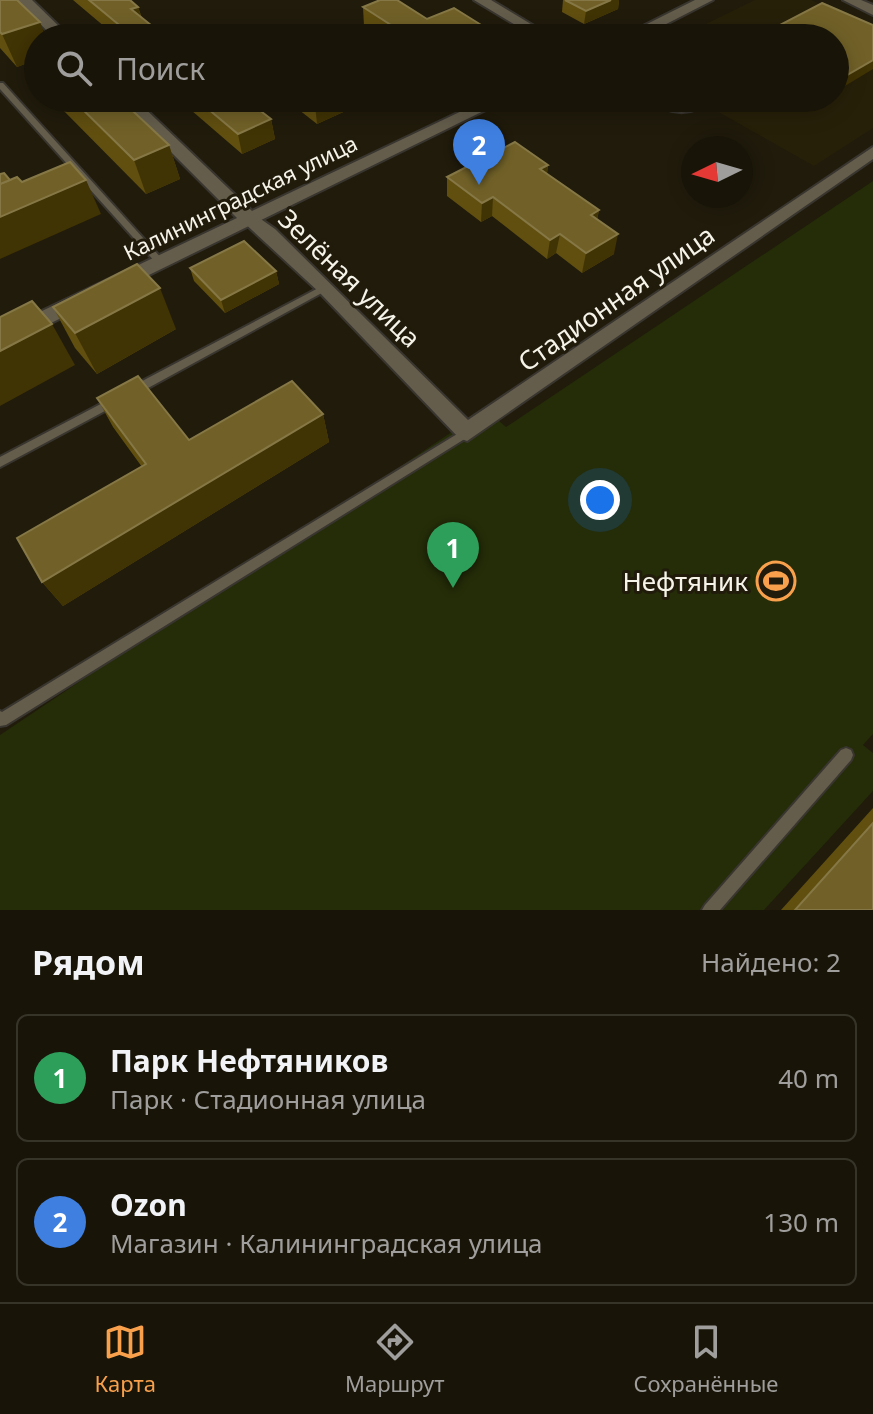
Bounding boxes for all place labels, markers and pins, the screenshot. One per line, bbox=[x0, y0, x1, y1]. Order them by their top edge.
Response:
pin: 2 bbox=[453, 119, 505, 185]
pin: 1 bbox=[427, 522, 479, 588]
sports icon: Нефтяник bbox=[755, 560, 797, 602]
place label: Нефтяник bbox=[622, 563, 748, 599]

